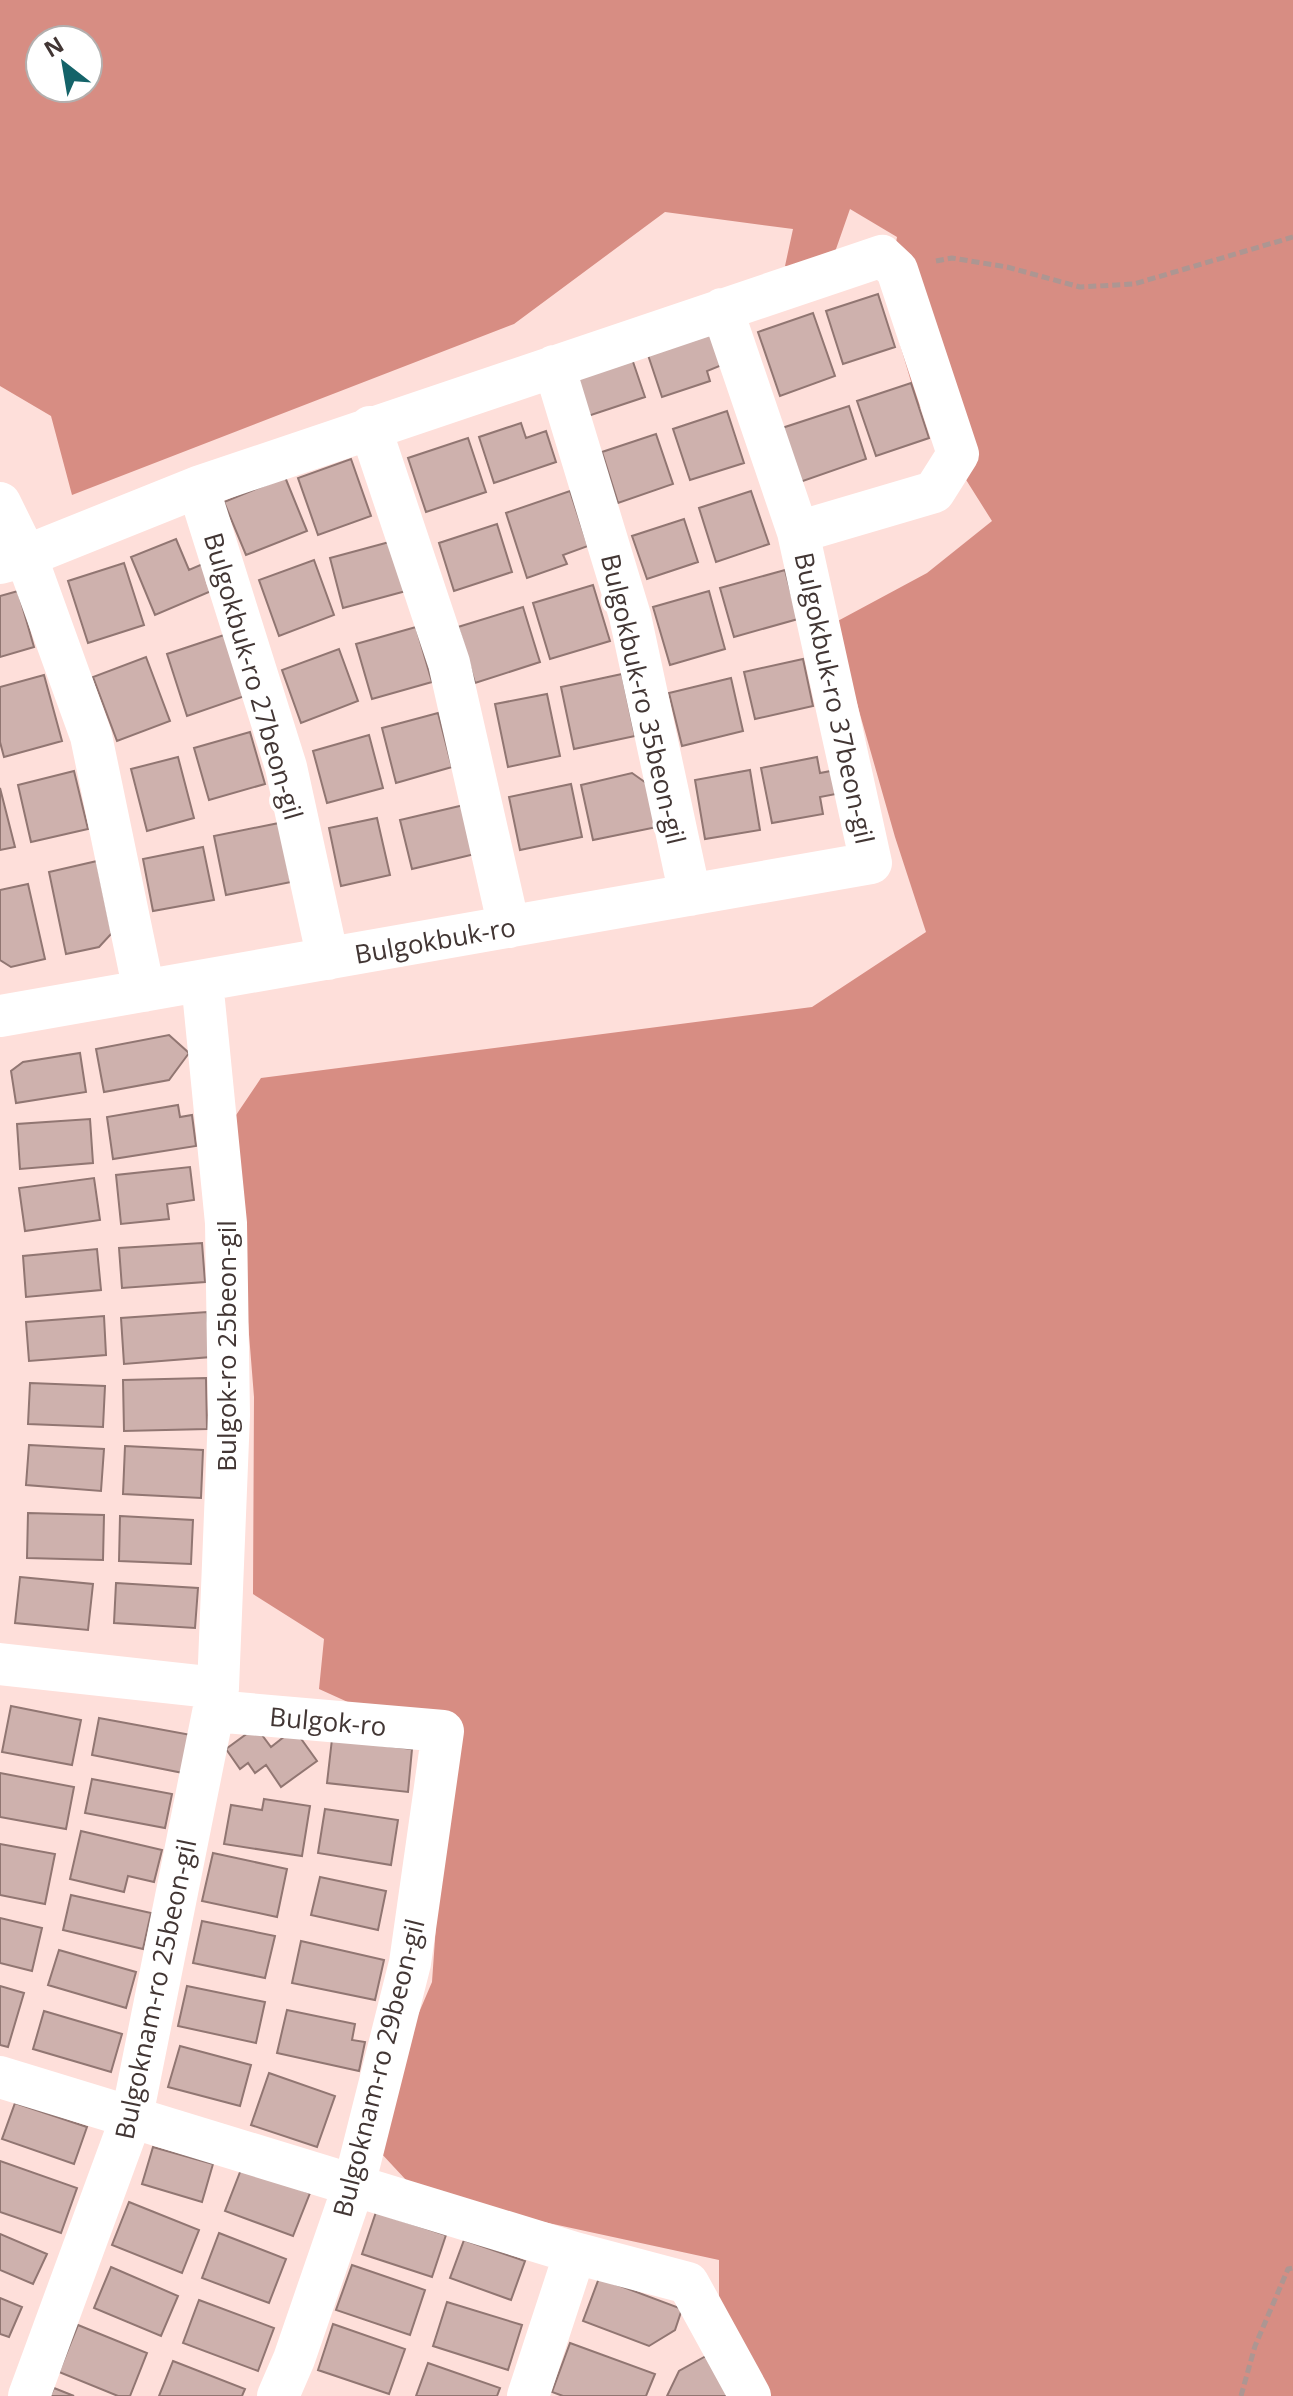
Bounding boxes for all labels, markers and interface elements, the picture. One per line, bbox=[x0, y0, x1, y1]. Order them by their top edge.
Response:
north arrow bbox=[24, 24, 104, 104]
text: N bbox=[38, 29, 69, 63]
street label: Bulgokbuk-ro 27beon-gil bbox=[196, 528, 312, 824]
street label: Bulgokbuk-ro 37beon-gil bbox=[787, 549, 883, 847]
street label: Bulgokbuk-ro 35beon-gil bbox=[593, 550, 695, 848]
street label: Bulgokbuk-ro bbox=[352, 908, 518, 972]
street label: Bulgok-ro 25beon-gil bbox=[208, 1220, 244, 1472]
street label: Bulgok-ro bbox=[268, 1698, 388, 1744]
street label: Bulgoknam-ro 25beon-gil bbox=[106, 1836, 204, 2142]
street label: Bulgoknam-ro 29beon-gil bbox=[324, 1915, 432, 2221]

